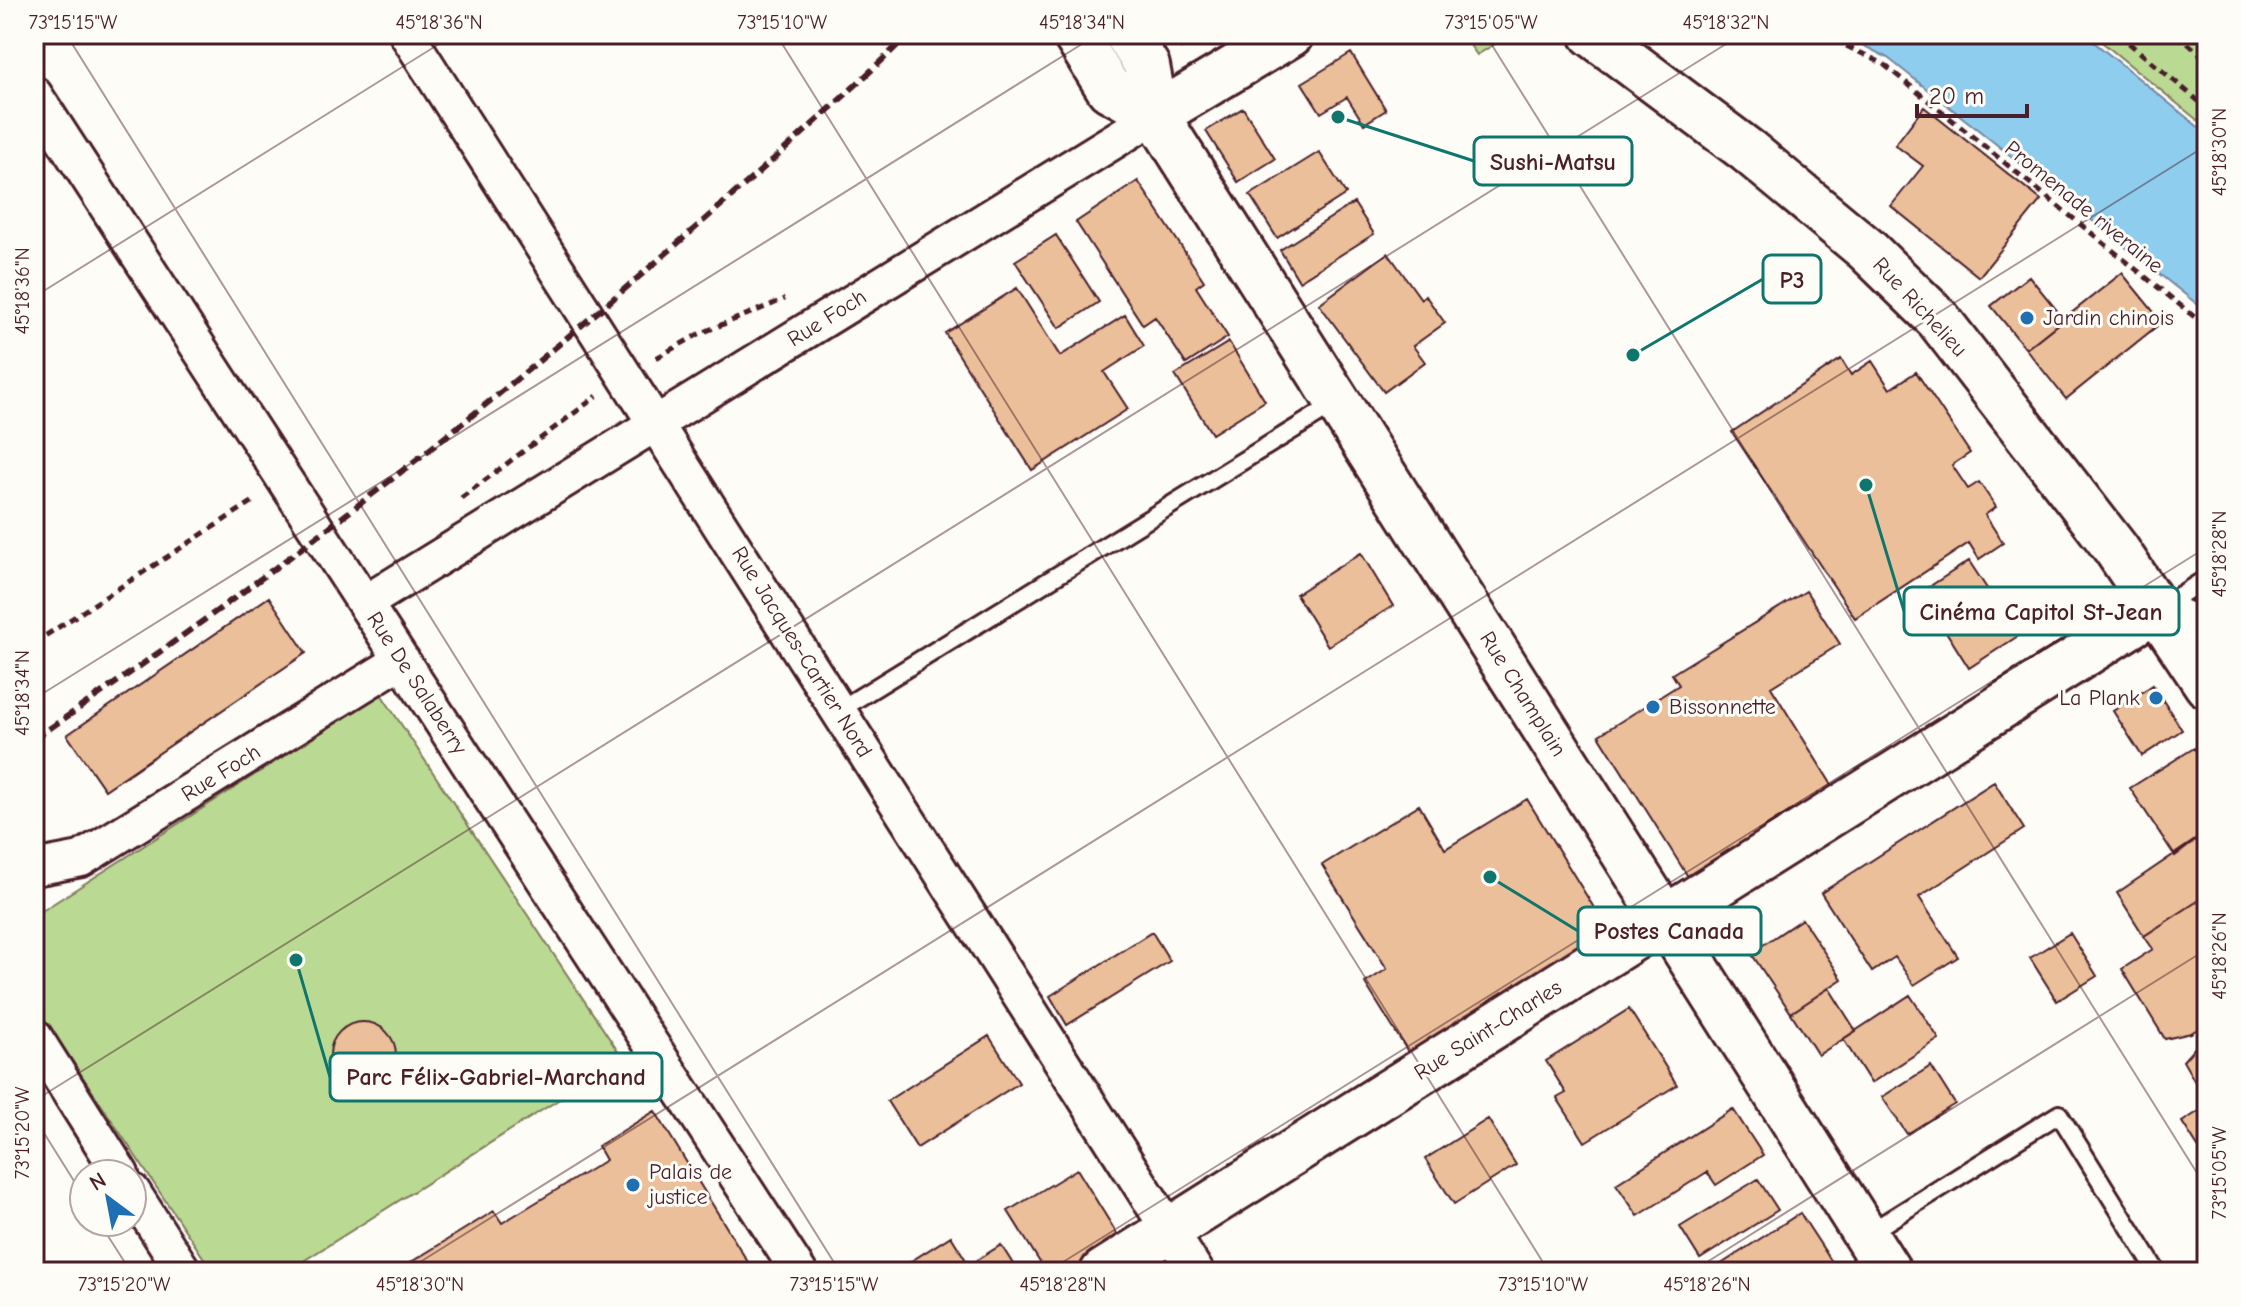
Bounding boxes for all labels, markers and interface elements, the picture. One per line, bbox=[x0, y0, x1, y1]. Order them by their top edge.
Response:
text: 73°15'15"W bbox=[29, 11, 118, 34]
text: 45°18'36"N bbox=[395, 11, 483, 34]
text: 73°15'10"W bbox=[737, 11, 828, 34]
text: 45°18'34"N bbox=[1039, 11, 1125, 34]
text: 73°15'05"W bbox=[1444, 11, 1538, 34]
text: 45°18'32"N bbox=[1683, 11, 1769, 34]
scale bar bbox=[1917, 68, 2027, 118]
text: 20 m bbox=[1929, 82, 1984, 110]
text: 45°18'30"N bbox=[2208, 108, 2231, 196]
street label: Promenade riveraine bbox=[1999, 135, 2169, 279]
callout: Sushi-Matsu bbox=[1474, 137, 1632, 185]
text: Sushi-Matsu bbox=[1490, 148, 1616, 176]
text: 45°18'36"N bbox=[11, 247, 34, 335]
street label: Rue Richelieu bbox=[1867, 252, 1973, 362]
callout: P3 bbox=[1763, 255, 1821, 303]
text: P3 bbox=[1779, 266, 1805, 294]
street label: Rue Foch bbox=[783, 284, 871, 352]
place label: Jardin chinois bbox=[2043, 305, 2174, 331]
marker: Jardin chinois bbox=[2018, 309, 2036, 327]
text: 45°18'28"N bbox=[2208, 510, 2231, 598]
street label: Rue Jacques-Cartier Nord bbox=[726, 542, 878, 762]
callout: Cinéma Capitol St-Jean bbox=[1904, 587, 2179, 635]
text: Cinéma Capitol St-Jean bbox=[1920, 598, 2162, 626]
street label: Rue De Salaberry bbox=[361, 607, 473, 759]
street label: Rue Champlain bbox=[1474, 627, 1572, 761]
text: 45°18'34"N bbox=[11, 650, 34, 736]
place label: La Plank bbox=[2059, 685, 2140, 711]
marker: La Plank bbox=[2147, 689, 2165, 707]
place label: Bissonnette bbox=[1669, 694, 1776, 720]
marker: Bissonnette bbox=[1644, 698, 1662, 716]
street label: Rue Foch bbox=[177, 739, 265, 807]
callout: Postes Canada bbox=[1578, 907, 1761, 955]
text: 45°18'26"N bbox=[2208, 912, 2231, 1000]
text: Postes Canada bbox=[1594, 917, 1744, 945]
street label: Rue Saint-Charles bbox=[1409, 974, 1567, 1086]
callout: Parc Félix-Gabriel-Marchand bbox=[330, 1053, 662, 1101]
text: Parc Félix-Gabriel-Marchand bbox=[346, 1063, 646, 1091]
text: 73°15'20"W bbox=[11, 1086, 34, 1179]
text: 73°15'05"W bbox=[2208, 1126, 2231, 1220]
north arrow bbox=[68, 1158, 148, 1238]
place label: Palais de justice bbox=[646, 1159, 732, 1210]
text: N bbox=[85, 1167, 111, 1197]
marker: Palais de justice bbox=[624, 1176, 642, 1194]
text: 73°15'20"W bbox=[78, 1273, 171, 1296]
text: 45°18'30"N bbox=[376, 1273, 464, 1296]
text: 73°15'15"W bbox=[790, 1273, 879, 1296]
text: 45°18'28"N bbox=[1019, 1273, 1107, 1296]
text: 73°15'10"W bbox=[1498, 1273, 1589, 1296]
text: 45°18'26"N bbox=[1663, 1273, 1751, 1296]

